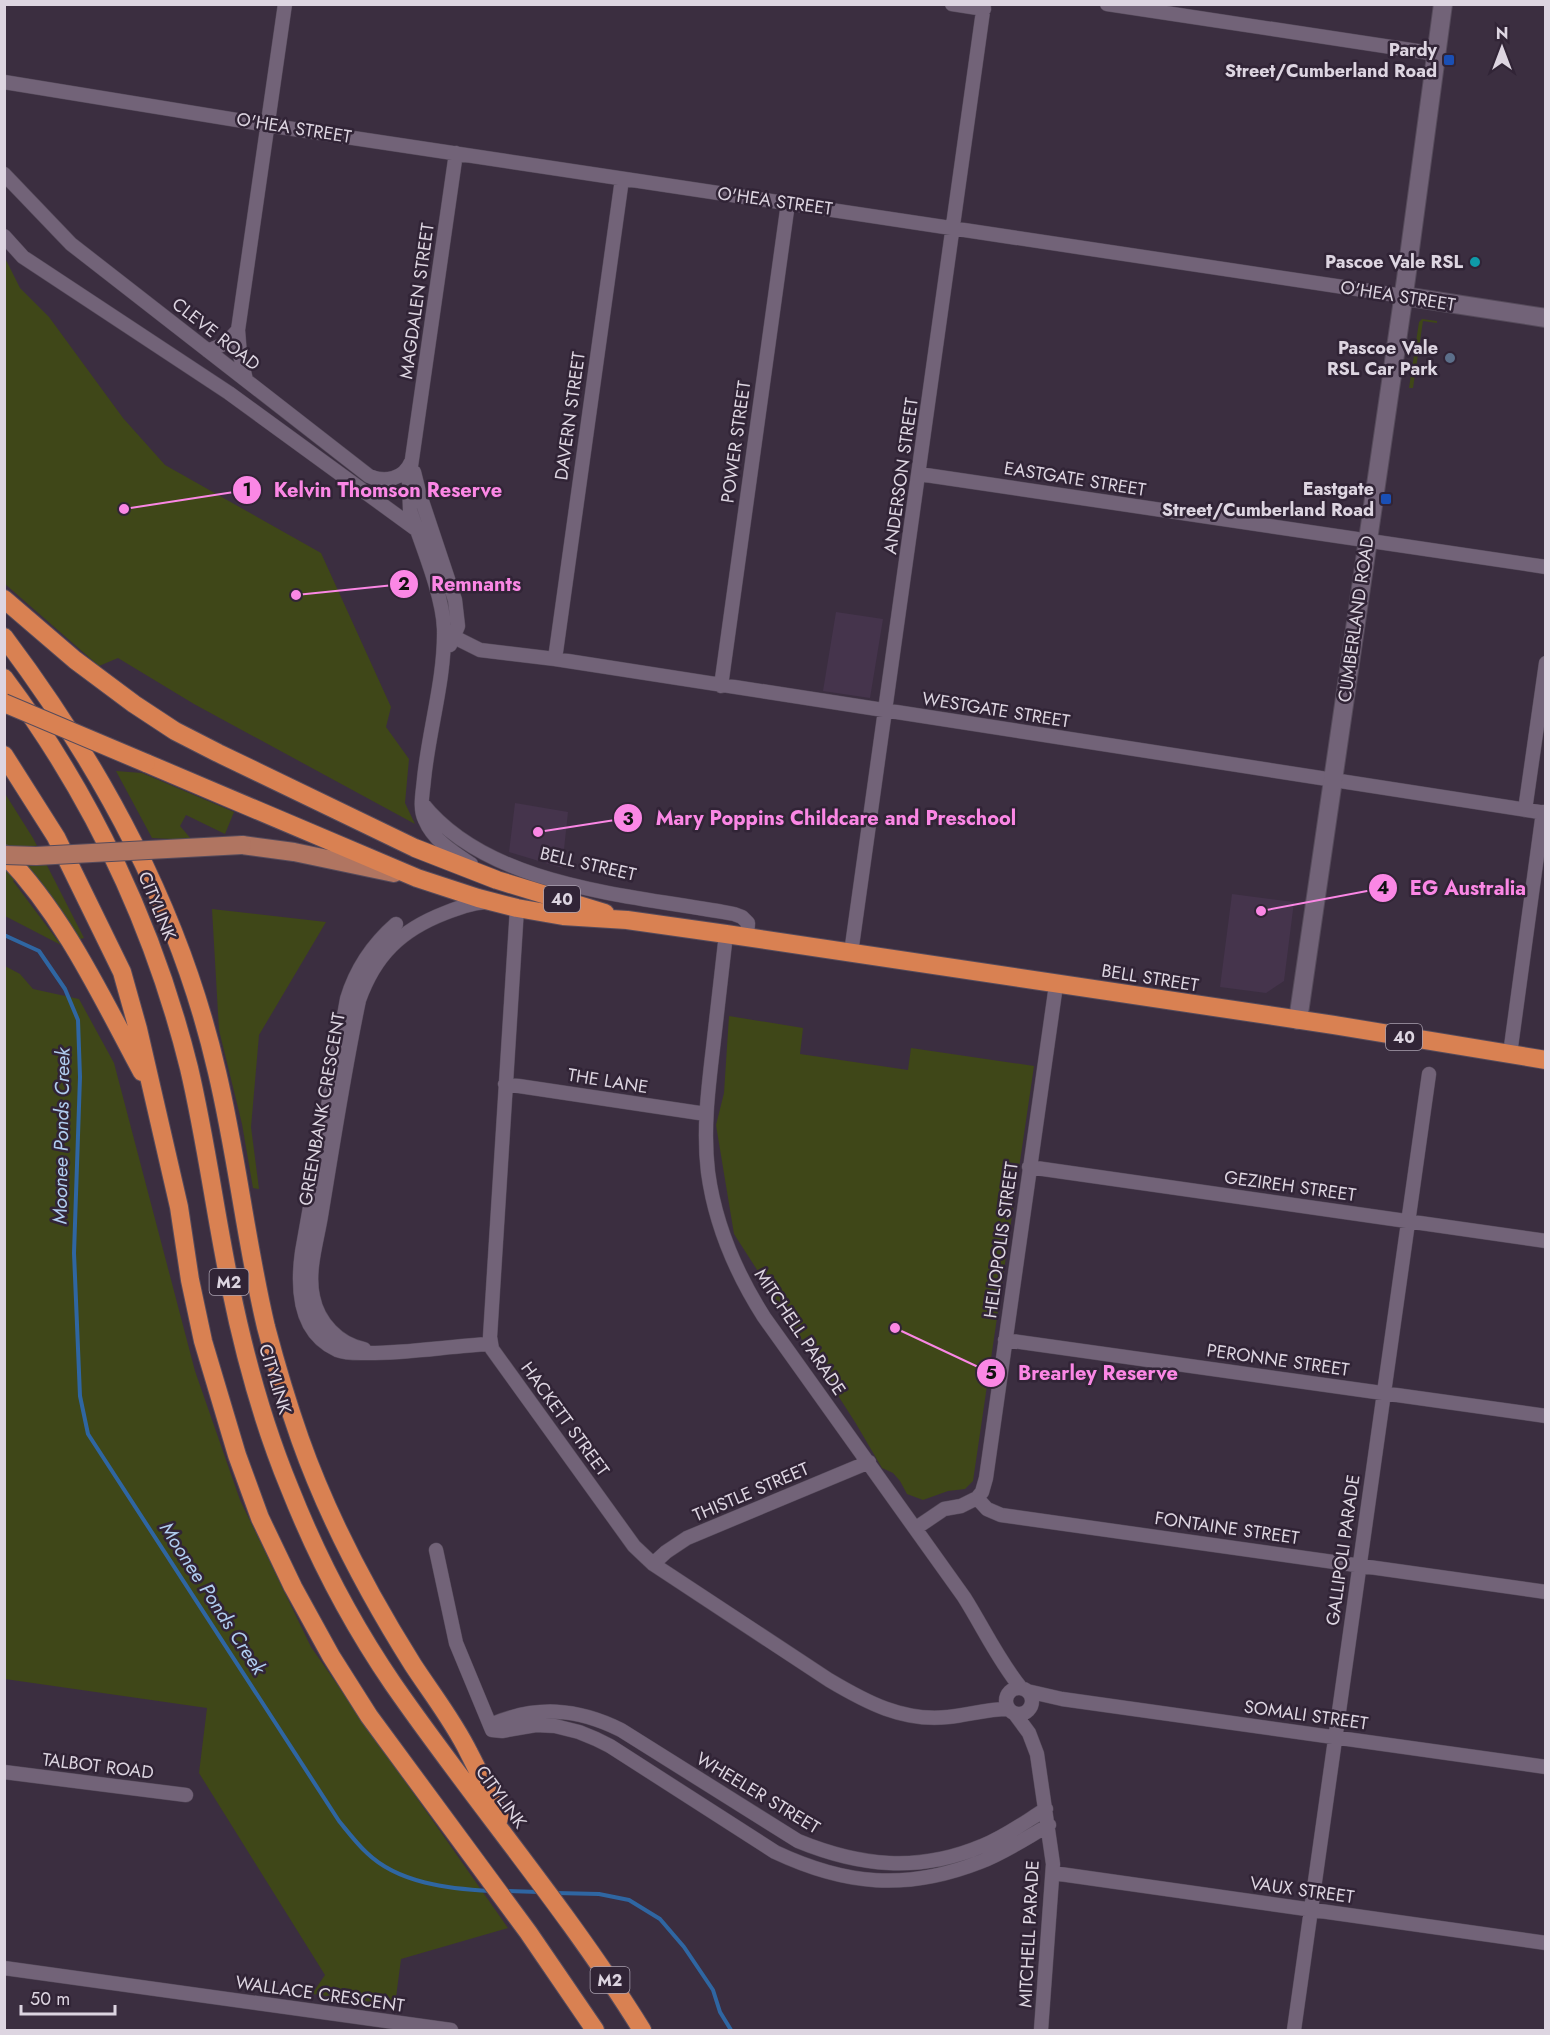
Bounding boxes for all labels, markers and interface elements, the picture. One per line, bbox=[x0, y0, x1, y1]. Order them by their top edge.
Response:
north arrow bbox=[1472, 18, 1532, 78]
text: N bbox=[1496, 22, 1508, 45]
place label: Pardy Street/Cumberland Road bbox=[1225, 37, 1438, 84]
marker: Pardy Street/Cumberland Road bbox=[1442, 53, 1456, 67]
street label: O'HEA STREET bbox=[235, 106, 354, 150]
street label: O'HEA STREET bbox=[716, 180, 835, 222]
street label: MAGDALEN STREET bbox=[393, 221, 441, 381]
place label: Pascoe Vale RSL bbox=[1325, 249, 1463, 275]
marker: Pascoe Vale RSL bbox=[1468, 255, 1482, 269]
street label: O'HEA STREET bbox=[1339, 274, 1458, 318]
street label: CLEVE ROAD bbox=[166, 291, 266, 377]
place label: Pascoe Vale RSL Car Park bbox=[1327, 335, 1439, 382]
street label: DAVERN STREET bbox=[548, 349, 592, 482]
marker: Pascoe Vale RSL Car Park bbox=[1443, 351, 1457, 365]
street label: POWER STREET bbox=[715, 379, 758, 505]
street label: ANDERSON STREET bbox=[877, 395, 925, 556]
street label: EASTGATE STREET bbox=[1002, 455, 1148, 503]
callout: Kelvin Thomson Reserve bbox=[232, 471, 515, 509]
text: Kelvin Thomson Reserve bbox=[274, 476, 502, 505]
place label: Eastgate Street/Cumberland Road bbox=[1162, 476, 1374, 523]
text: 1 bbox=[242, 477, 252, 503]
marker: Eastgate Street/Cumberland Road bbox=[1379, 492, 1393, 506]
street label: CUMBERLAND ROAD bbox=[1331, 534, 1381, 704]
callout: Remnants bbox=[389, 565, 533, 603]
text: Remnants bbox=[431, 570, 521, 599]
text: 2 bbox=[398, 571, 410, 597]
street label: WESTGATE STREET bbox=[920, 685, 1072, 735]
callout: Mary Poppins Childcare and Preschool bbox=[613, 799, 1028, 837]
text: Mary Poppins Childcare and Preschool bbox=[656, 804, 1016, 833]
text: 3 bbox=[622, 806, 634, 832]
street label: BELL STREET bbox=[537, 840, 639, 888]
street label: CITYLINK bbox=[131, 868, 183, 945]
callout: EG Australia bbox=[1368, 869, 1538, 907]
text: EG Australia bbox=[1410, 874, 1526, 903]
text: 4 bbox=[1377, 875, 1389, 901]
road number: 40 bbox=[544, 886, 580, 912]
street label: BELL STREET bbox=[1100, 957, 1201, 999]
street label: GREENBANK CRESCENT bbox=[292, 1010, 352, 1208]
road number: 40 bbox=[1386, 1024, 1422, 1050]
water label: Moonee Ponds Creek bbox=[45, 1046, 78, 1225]
street label: THE LANE bbox=[566, 1062, 650, 1100]
street label: HELIOPOLIS STREET bbox=[977, 1159, 1025, 1320]
street label: GEZIREH STREET bbox=[1222, 1164, 1358, 1208]
street label: MITCHELL PARADE bbox=[748, 1263, 852, 1401]
road number: M2 bbox=[210, 1269, 248, 1295]
street label: PERONNE STREET bbox=[1205, 1337, 1352, 1383]
street label: CITYLINK bbox=[252, 1341, 298, 1418]
callout: Brearley Reserve bbox=[976, 1354, 1190, 1392]
street label: HACKETT STREET bbox=[515, 1356, 616, 1482]
text: Brearley Reserve bbox=[1018, 1359, 1178, 1388]
text: 5 bbox=[985, 1360, 997, 1386]
street label: THISTLE STREET bbox=[689, 1456, 814, 1528]
street label: GALLIPOLI PARADE bbox=[1320, 1473, 1366, 1627]
street label: FONTAINE STREET bbox=[1153, 1505, 1302, 1551]
water label: Moonee Ponds Creek bbox=[152, 1516, 274, 1682]
street label: SOMALI STREET bbox=[1242, 1693, 1370, 1737]
street label: TALBOT ROAD bbox=[41, 1746, 155, 1786]
street label: WHEELER STREET bbox=[691, 1746, 825, 1841]
street label: CITYLINK bbox=[469, 1760, 533, 1835]
street label: MITCHELL PARADE bbox=[1012, 1860, 1046, 2008]
street label: VAUX STREET bbox=[1248, 1870, 1356, 1910]
road number: M2 bbox=[590, 1967, 630, 1993]
street label: WALLACE CRESCENT bbox=[234, 1969, 407, 2019]
scale bar bbox=[21, 1978, 116, 2016]
text: 50 m bbox=[30, 1986, 70, 2012]

